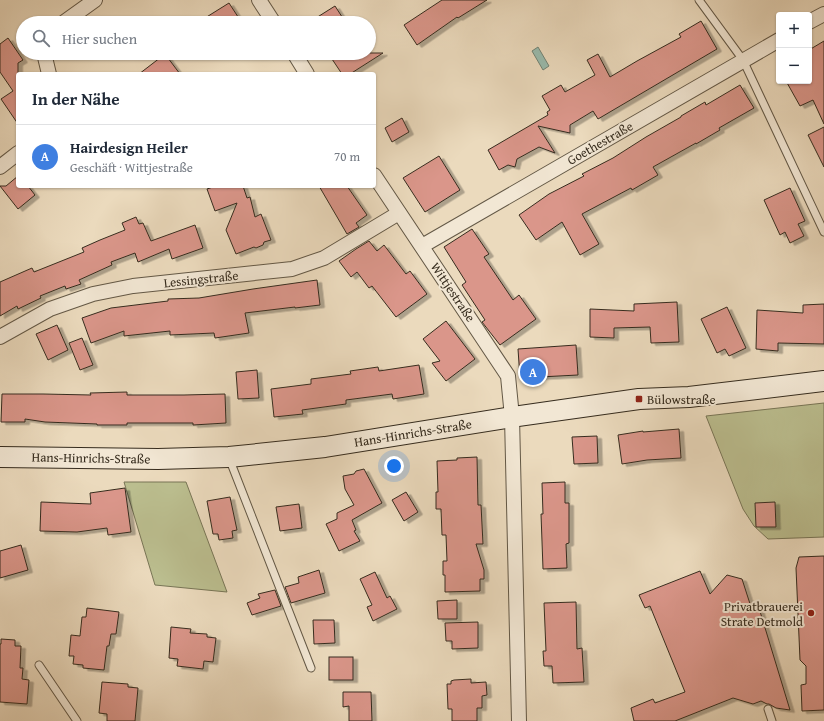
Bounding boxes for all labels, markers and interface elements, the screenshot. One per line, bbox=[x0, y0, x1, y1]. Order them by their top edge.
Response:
map controls bbox=[776, 12, 812, 84]
button: + bbox=[776, 12, 812, 48]
search box bbox=[16, 16, 376, 60]
icon: search bbox=[30, 27, 52, 49]
text: Hier suchen bbox=[62, 28, 137, 49]
button: − bbox=[776, 48, 812, 84]
text: In der Nähe bbox=[32, 86, 120, 111]
street label: Goethestraße bbox=[564, 116, 636, 170]
text: Hairdesign Heiler bbox=[70, 137, 188, 158]
text: A bbox=[41, 147, 49, 166]
text: 70 m bbox=[334, 147, 360, 166]
text: Geschäft · Wittjestraße bbox=[70, 158, 193, 177]
street label: Wittjestraße bbox=[426, 258, 480, 326]
street label: Lessingstraße bbox=[163, 266, 239, 292]
pin: A bbox=[520, 357, 546, 387]
place label: Bülowstraße bbox=[647, 390, 716, 409]
marker: Bülowstraße bbox=[634, 394, 644, 404]
street label: Hans-Hinrichs-Straße bbox=[353, 414, 473, 452]
street label: Hans-Hinrichs-Straße bbox=[31, 447, 151, 469]
your location bbox=[384, 456, 404, 476]
place label: Privatbrauerei Strate Detmold bbox=[721, 597, 803, 631]
marker: Privatbrauerei Strate Detmold bbox=[806, 608, 816, 618]

